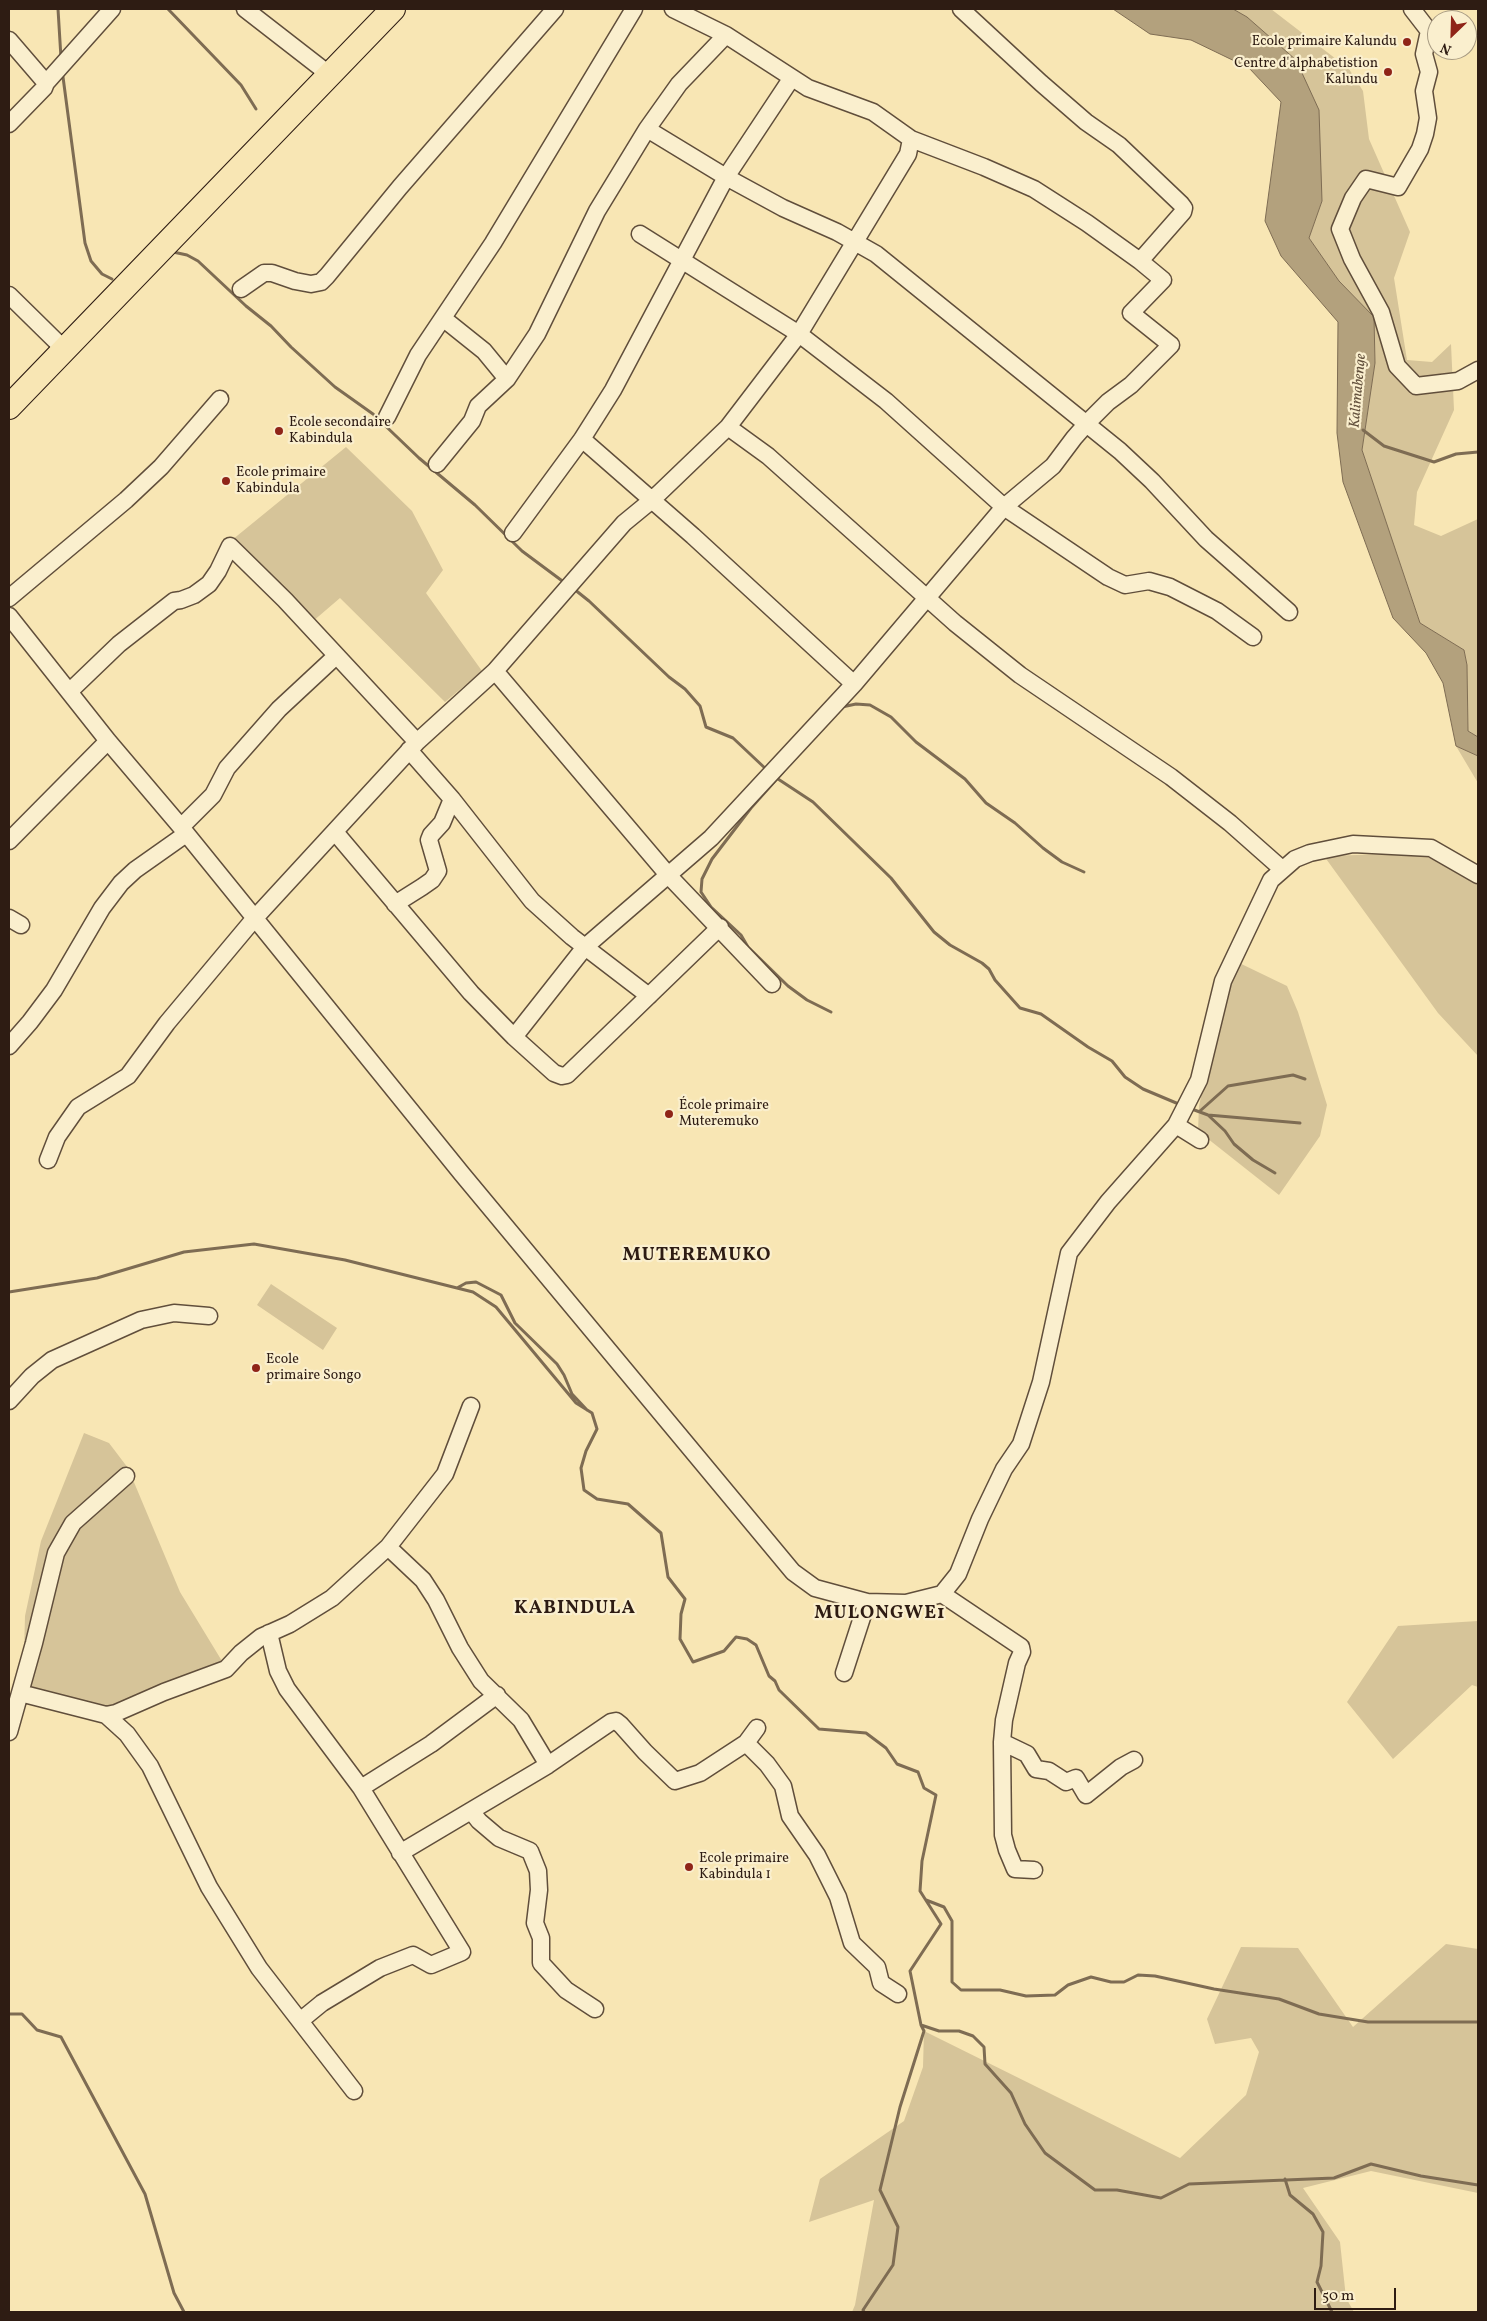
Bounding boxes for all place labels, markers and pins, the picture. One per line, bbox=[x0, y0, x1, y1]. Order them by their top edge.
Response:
place label: Ecole primaire Kalundu bbox=[1252, 34, 1397, 50]
marker: Ecole primaire Kalundu bbox=[1401, 36, 1413, 48]
place label: Centre d'alphabetistion Kalundu bbox=[1234, 56, 1378, 88]
marker: Centre d'alphabetistion Kalundu bbox=[1382, 66, 1394, 78]
place label: Ecole secondaire Kabindula bbox=[289, 415, 391, 448]
marker: Ecole secondaire Kabindula bbox=[273, 425, 285, 437]
place label: Ecole primaire Kabindula bbox=[236, 465, 326, 498]
marker: Ecole primaire Kabindula bbox=[220, 475, 232, 487]
place label: École primaire Muteremuko bbox=[679, 1098, 769, 1130]
marker: École primaire Muteremuko bbox=[663, 1108, 675, 1120]
place label: Ecole primaire Songo bbox=[266, 1352, 361, 1384]
marker: Ecole primaire Songo bbox=[250, 1362, 262, 1374]
place label: Ecole primaire Kabindula 1 bbox=[699, 1851, 789, 1884]
marker: Ecole primaire Kabindula 1 bbox=[683, 1861, 695, 1873]

